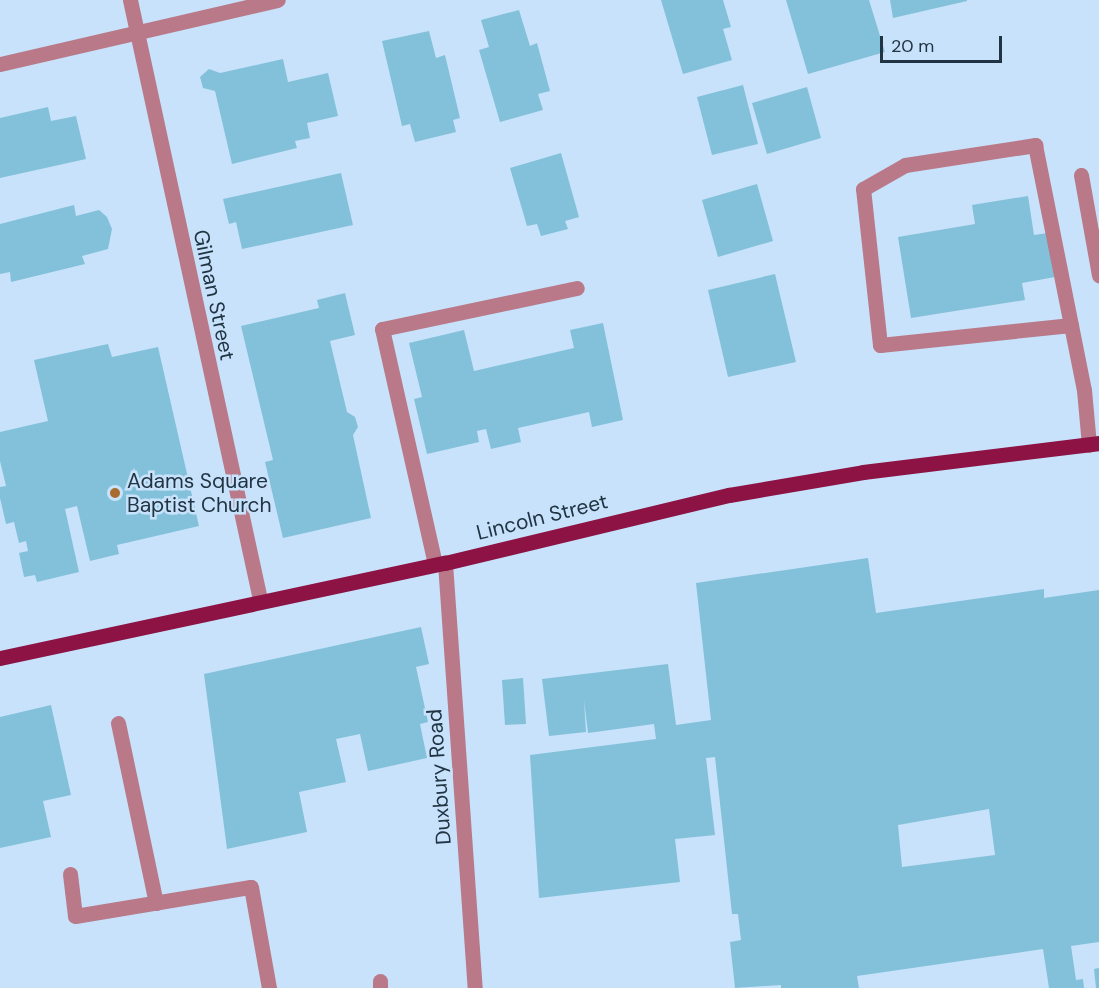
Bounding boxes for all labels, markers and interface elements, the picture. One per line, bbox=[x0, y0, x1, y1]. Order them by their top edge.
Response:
scale bar bbox=[883, 24, 1004, 62]
text: 20 m bbox=[891, 34, 934, 58]
street label: Gilman Street bbox=[188, 227, 240, 363]
place label: Adams Square Baptist Church bbox=[127, 468, 272, 518]
marker: Adams Square Baptist Church bbox=[108, 486, 122, 500]
street label: Lincoln Street bbox=[474, 489, 610, 545]
street label: Duxbury Road bbox=[422, 708, 456, 846]

